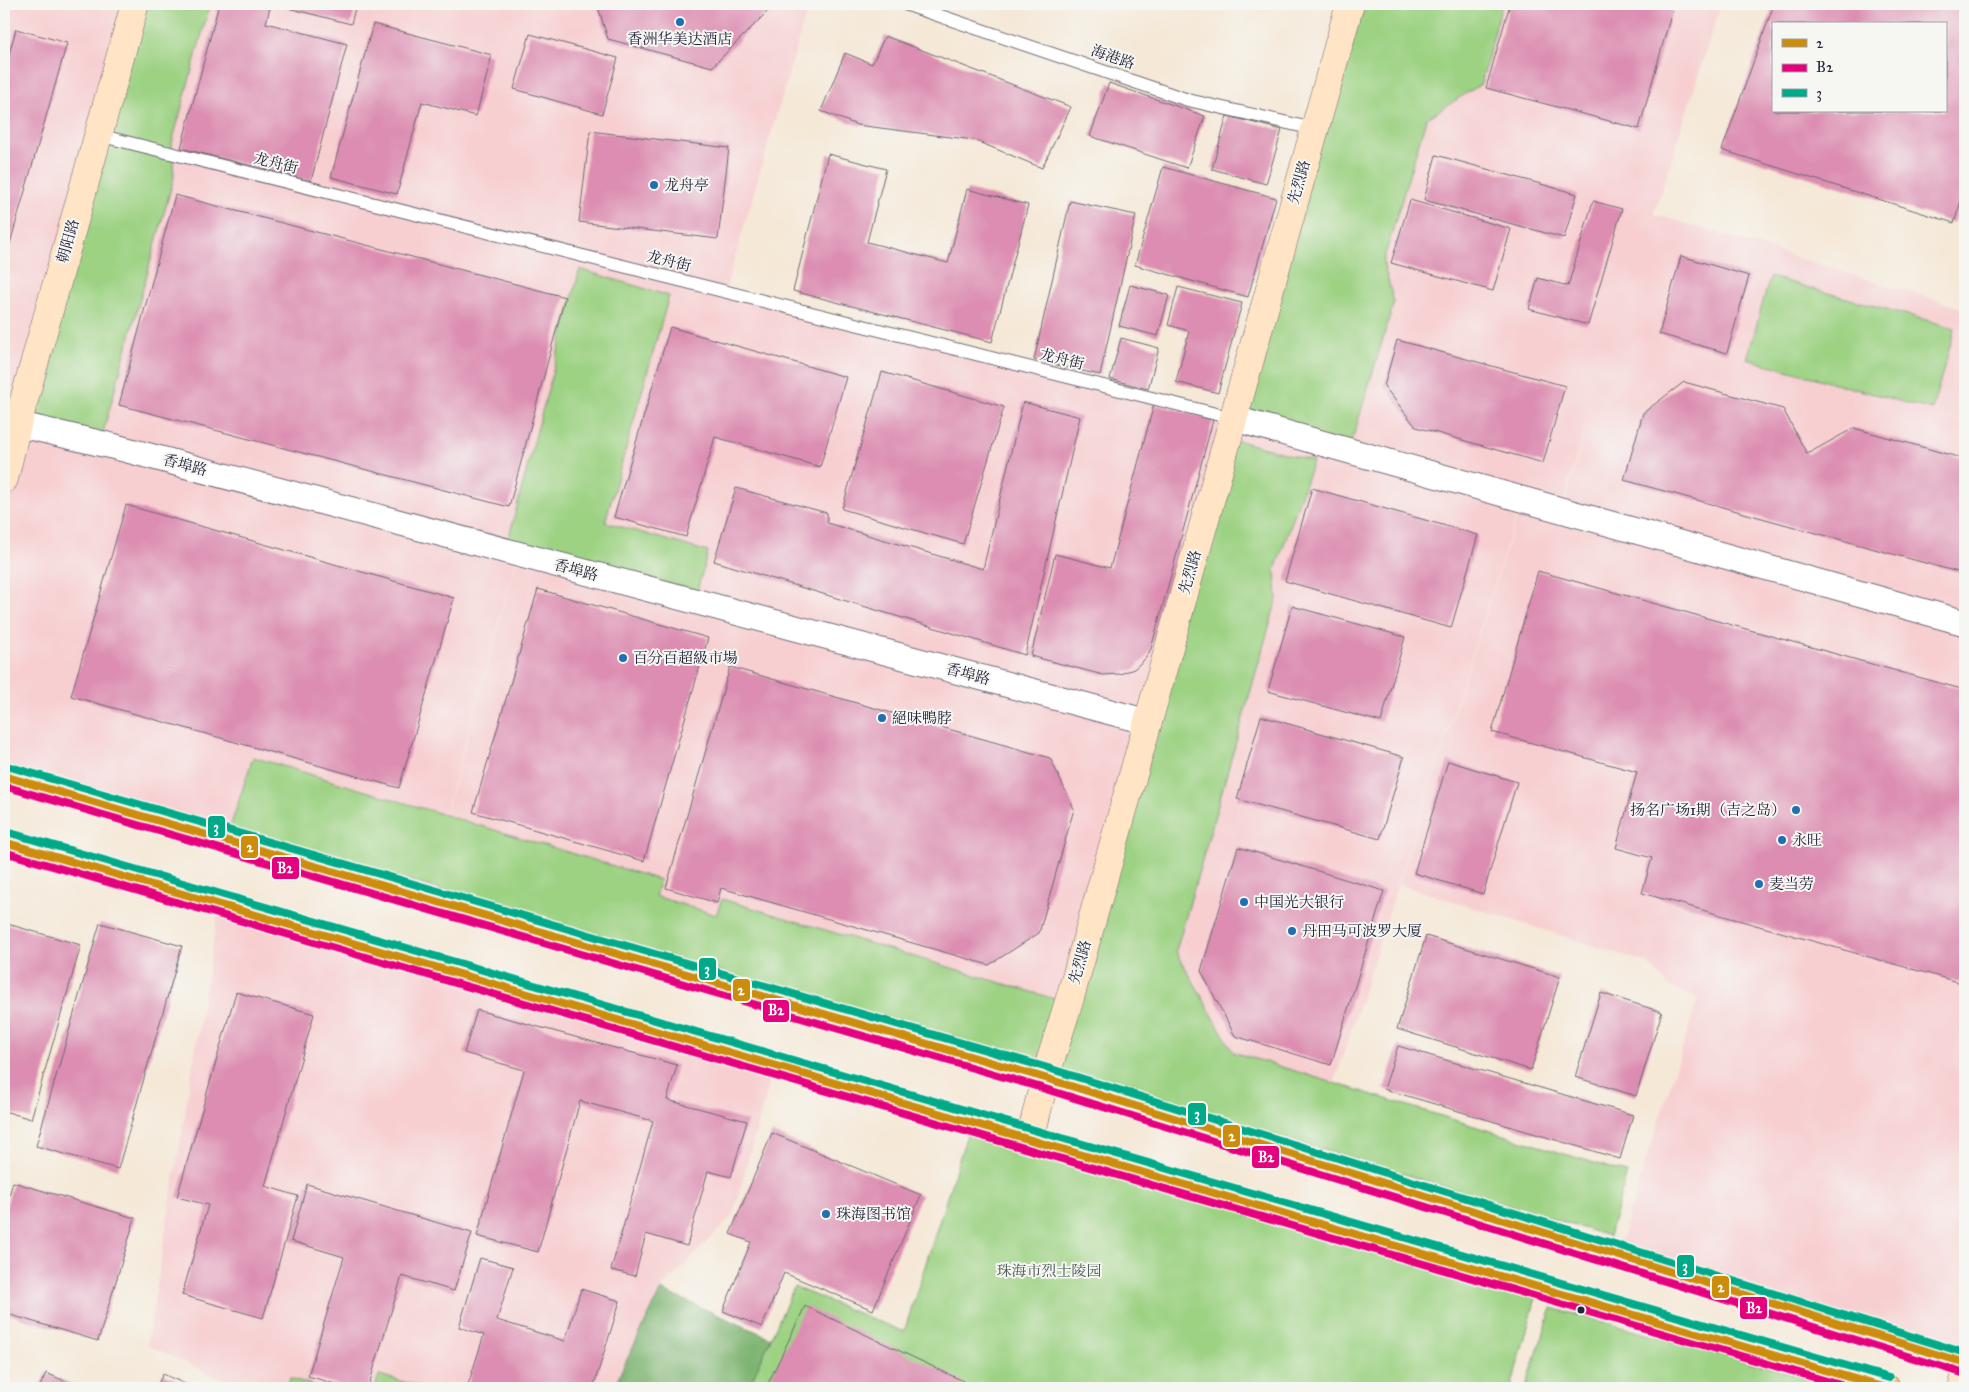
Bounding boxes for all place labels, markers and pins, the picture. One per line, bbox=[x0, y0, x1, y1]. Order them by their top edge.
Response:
marker: 香洲华美达酒店 bbox=[674, 16, 686, 28]
place label: 香洲华美达酒店 bbox=[627, 30, 733, 48]
place label: 龙舟亭 bbox=[664, 176, 709, 194]
marker: 龙舟亭 bbox=[648, 179, 660, 191]
place label: 百分百超級市場 bbox=[633, 649, 738, 667]
marker: 百分百超級市場 bbox=[617, 652, 629, 664]
place label: 絕味鴨脖 bbox=[892, 709, 952, 727]
marker: 絕味鴨脖 bbox=[876, 712, 888, 724]
place label: 扬名广场1期（吉之岛） bbox=[1630, 801, 1786, 819]
marker: 扬名广场1期（吉之岛） bbox=[1790, 804, 1802, 816]
place label: 永旺 bbox=[1792, 831, 1822, 849]
marker: 永旺 bbox=[1776, 834, 1788, 846]
place label: 麦当劳 bbox=[1769, 875, 1814, 893]
marker: 麦当劳 bbox=[1753, 878, 1765, 890]
place label: 中国光大银行 bbox=[1254, 893, 1344, 911]
marker: 中国光大银行 bbox=[1238, 896, 1250, 908]
place label: 丹田马可波罗大厦 bbox=[1302, 922, 1422, 940]
marker: 丹田马可波罗大厦 bbox=[1286, 925, 1298, 937]
place label: 珠海图书馆 bbox=[836, 1205, 911, 1223]
marker: 珠海图书馆 bbox=[820, 1208, 832, 1220]
unlabelled marker bbox=[1576, 1305, 1586, 1315]

